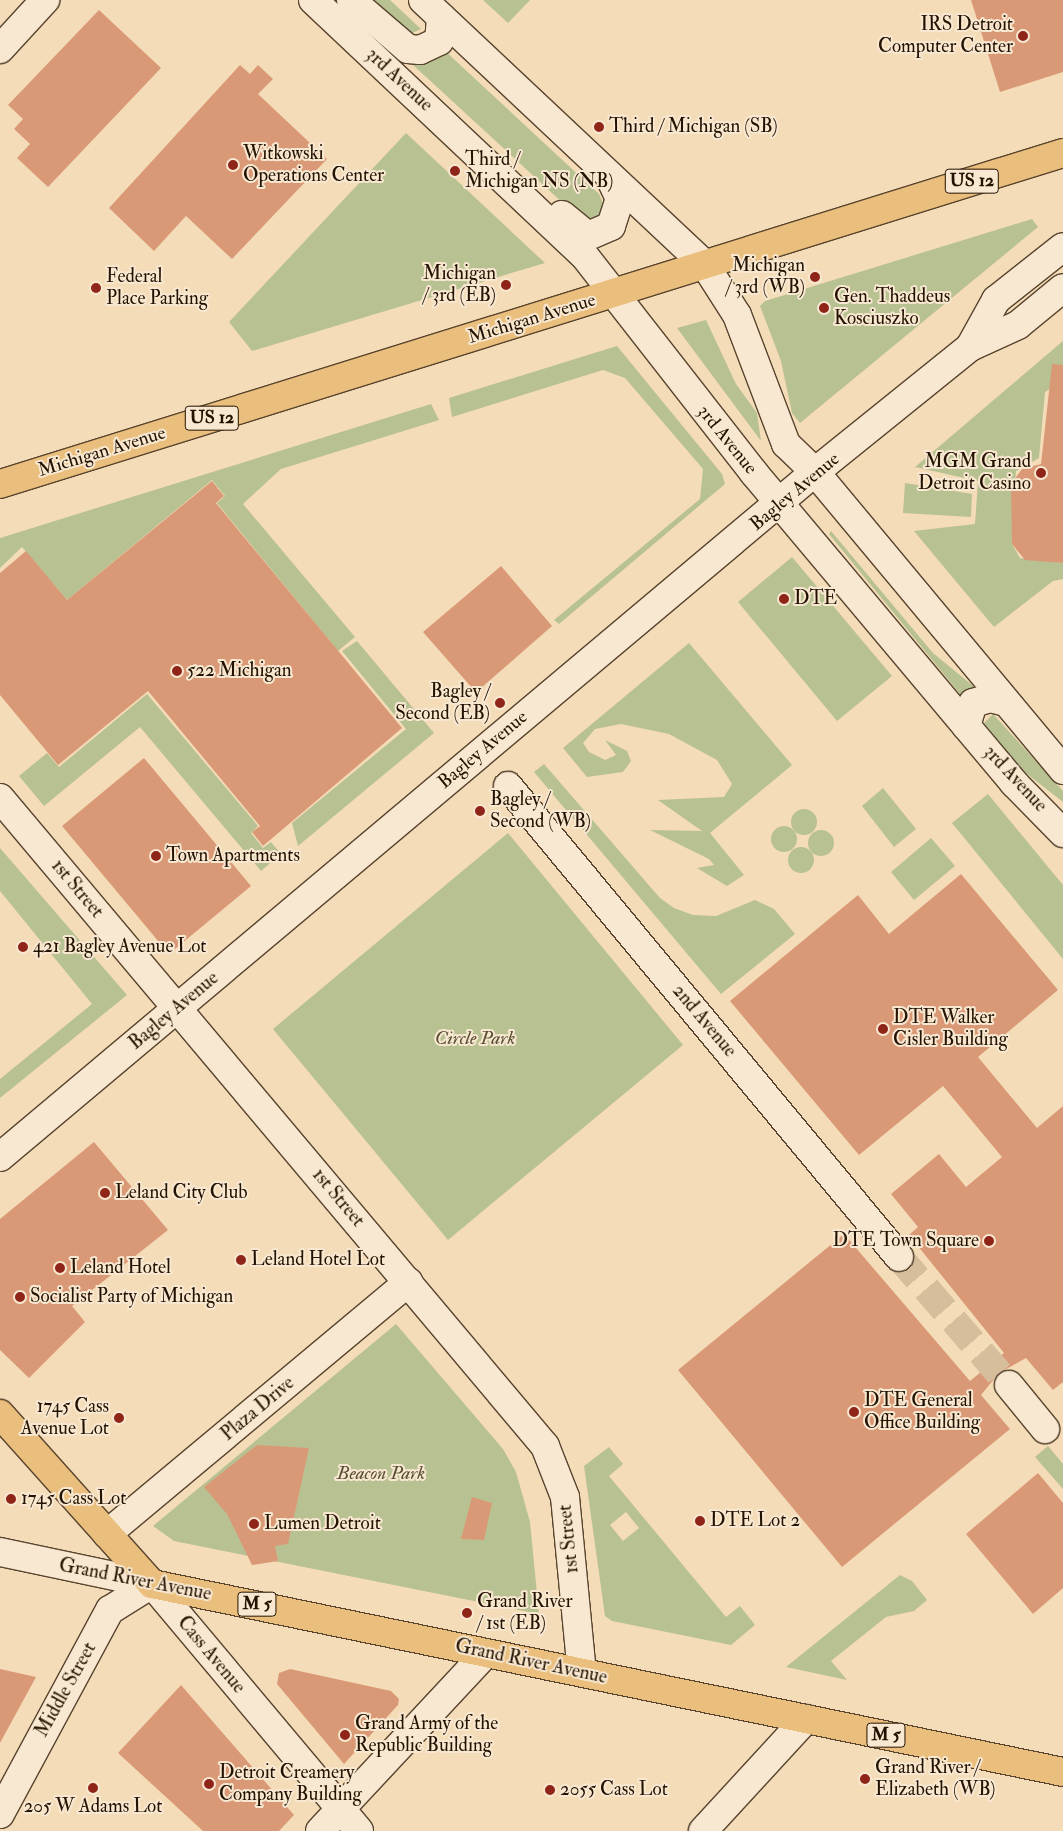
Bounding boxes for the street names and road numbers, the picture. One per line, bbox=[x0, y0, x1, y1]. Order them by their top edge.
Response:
street label: 3rd Avenue bbox=[361, 43, 437, 117]
road number: US 12 bbox=[944, 166, 1000, 197]
street label: Michigan Avenue bbox=[466, 289, 598, 349]
street label: 3rd Avenue bbox=[692, 401, 762, 479]
road number: US 12 bbox=[184, 402, 240, 433]
street label: Michigan Avenue bbox=[36, 422, 168, 482]
street label: Bagley Avenue bbox=[746, 448, 844, 536]
street label: Bagley Avenue bbox=[434, 706, 532, 794]
street label: 3rd Avenue bbox=[978, 741, 1052, 817]
street label: 1st Street bbox=[46, 855, 108, 923]
street label: Bagley Avenue bbox=[125, 967, 223, 1055]
street label: 2nd Avenue bbox=[667, 980, 741, 1062]
street label: 1st Street bbox=[307, 1164, 369, 1232]
street label: Plaza Drive bbox=[217, 1372, 299, 1446]
street label: 1st Street bbox=[554, 1503, 584, 1575]
street label: Grand River Avenue bbox=[57, 1554, 213, 1606]
road number: M 5 bbox=[237, 1588, 277, 1620]
street label: Cass Avenue bbox=[172, 1612, 250, 1698]
street label: Grand River Avenue bbox=[453, 1635, 609, 1689]
street label: Middle Street bbox=[31, 1639, 101, 1741]
road number: M 5 bbox=[866, 1720, 906, 1750]

